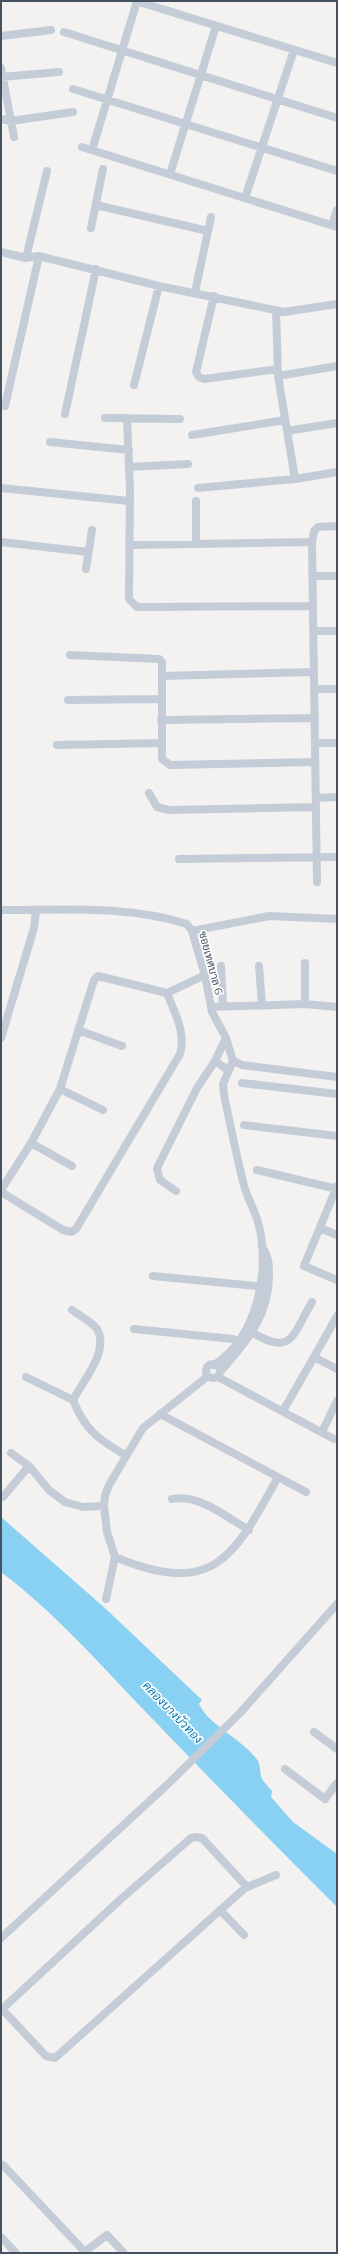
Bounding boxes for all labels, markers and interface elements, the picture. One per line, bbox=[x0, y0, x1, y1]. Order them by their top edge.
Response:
street label: ซอยเทศบาล 6 bbox=[196, 930, 226, 997]
water label: คลองบางบัวทอง bbox=[140, 1678, 207, 1746]

